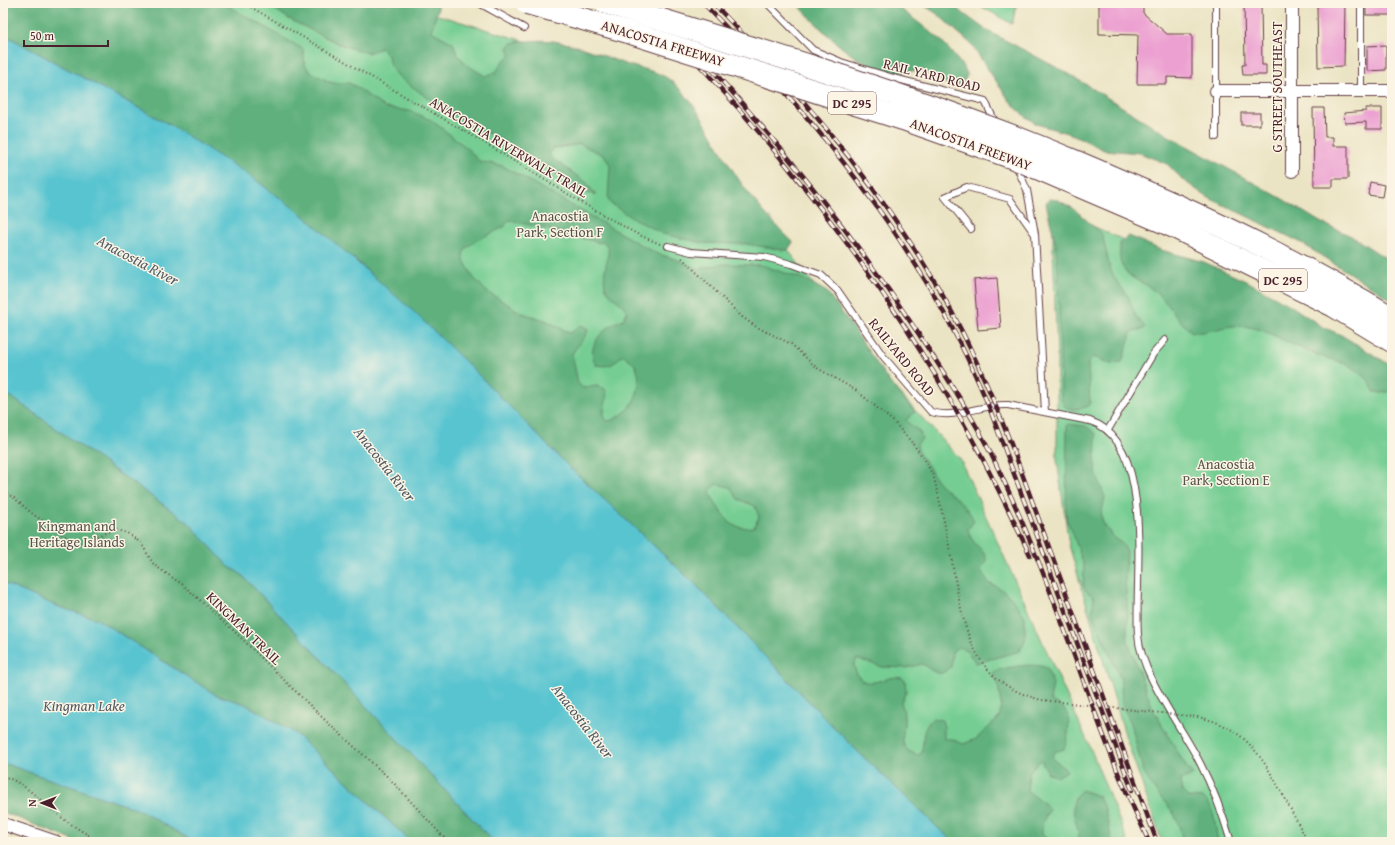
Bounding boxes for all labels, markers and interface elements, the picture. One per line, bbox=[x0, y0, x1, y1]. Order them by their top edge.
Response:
street label: ANACOSTIA FREEWAY bbox=[599, 15, 728, 71]
street label: G STREET SOUTHEAST bbox=[1267, 21, 1287, 153]
scale bar bbox=[24, 22, 108, 48]
text: 50 m bbox=[30, 27, 54, 44]
street label: RAIL YARD ROAD bbox=[881, 53, 983, 97]
street label: ANACOSTIA RIVERWALK TRAIL bbox=[426, 92, 592, 202]
road number: DC 295 bbox=[828, 92, 876, 114]
street label: ANACOSTIA FREEWAY bbox=[907, 113, 1035, 176]
park label: Anacostia Park, Section F bbox=[517, 206, 604, 242]
water label: Anacostia River bbox=[93, 229, 183, 290]
road number: DC 295 bbox=[1259, 269, 1307, 291]
street label: RAILYARD ROAD bbox=[864, 314, 940, 400]
water label: Anacostia River bbox=[349, 421, 421, 506]
park label: Anacostia Park, Section E bbox=[1182, 454, 1270, 490]
park label: Kingman and Heritage Islands bbox=[29, 516, 125, 552]
street label: KINGMAN TRAIL bbox=[202, 587, 286, 669]
water label: Anacostia River bbox=[547, 678, 619, 763]
water label: Kingman Lake bbox=[42, 695, 125, 716]
north arrow bbox=[22, 783, 62, 823]
text: N bbox=[24, 799, 40, 807]

